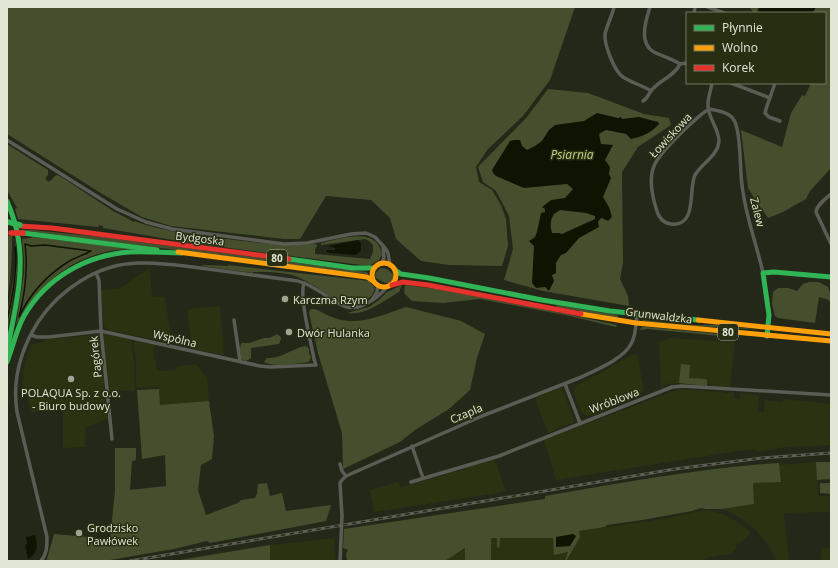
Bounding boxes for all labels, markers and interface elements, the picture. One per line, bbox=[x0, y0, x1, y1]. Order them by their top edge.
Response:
legend bbox=[686, 12, 826, 84]
text: Płynnie bbox=[722, 19, 763, 36]
text: Wolno bbox=[722, 39, 758, 56]
text: Korek bbox=[722, 59, 755, 76]
street label: Łowiskowa bbox=[645, 109, 695, 161]
water label: Psiarnia bbox=[550, 146, 594, 163]
street label: Zalew bbox=[747, 196, 769, 229]
street label: Bydgoska bbox=[175, 228, 225, 248]
road number: 80 bbox=[267, 250, 287, 266]
place label: Karczma Rzym bbox=[293, 292, 368, 307]
marker: Karczma Rzym bbox=[280, 294, 290, 304]
street label: Grunwaldzka bbox=[625, 303, 693, 327]
road number: 80 bbox=[718, 324, 738, 340]
place label: Dwór Hulanka bbox=[297, 325, 370, 340]
street label: Wspólna bbox=[152, 326, 198, 350]
marker: Dwór Hulanka bbox=[284, 327, 294, 337]
street label: Pagórek bbox=[85, 335, 105, 379]
marker: POLAQUA Sp. z o.o. - Biuro budowy bbox=[66, 374, 76, 384]
street label: Wróblowa bbox=[587, 384, 641, 416]
place label: POLAQUA Sp. z o.o. - Biuro budowy bbox=[21, 385, 121, 413]
street label: Czapla bbox=[448, 399, 484, 427]
place label: Grodzisko Pawłówek bbox=[87, 520, 139, 548]
marker: Grodzisko Pawłówek bbox=[74, 528, 84, 538]

